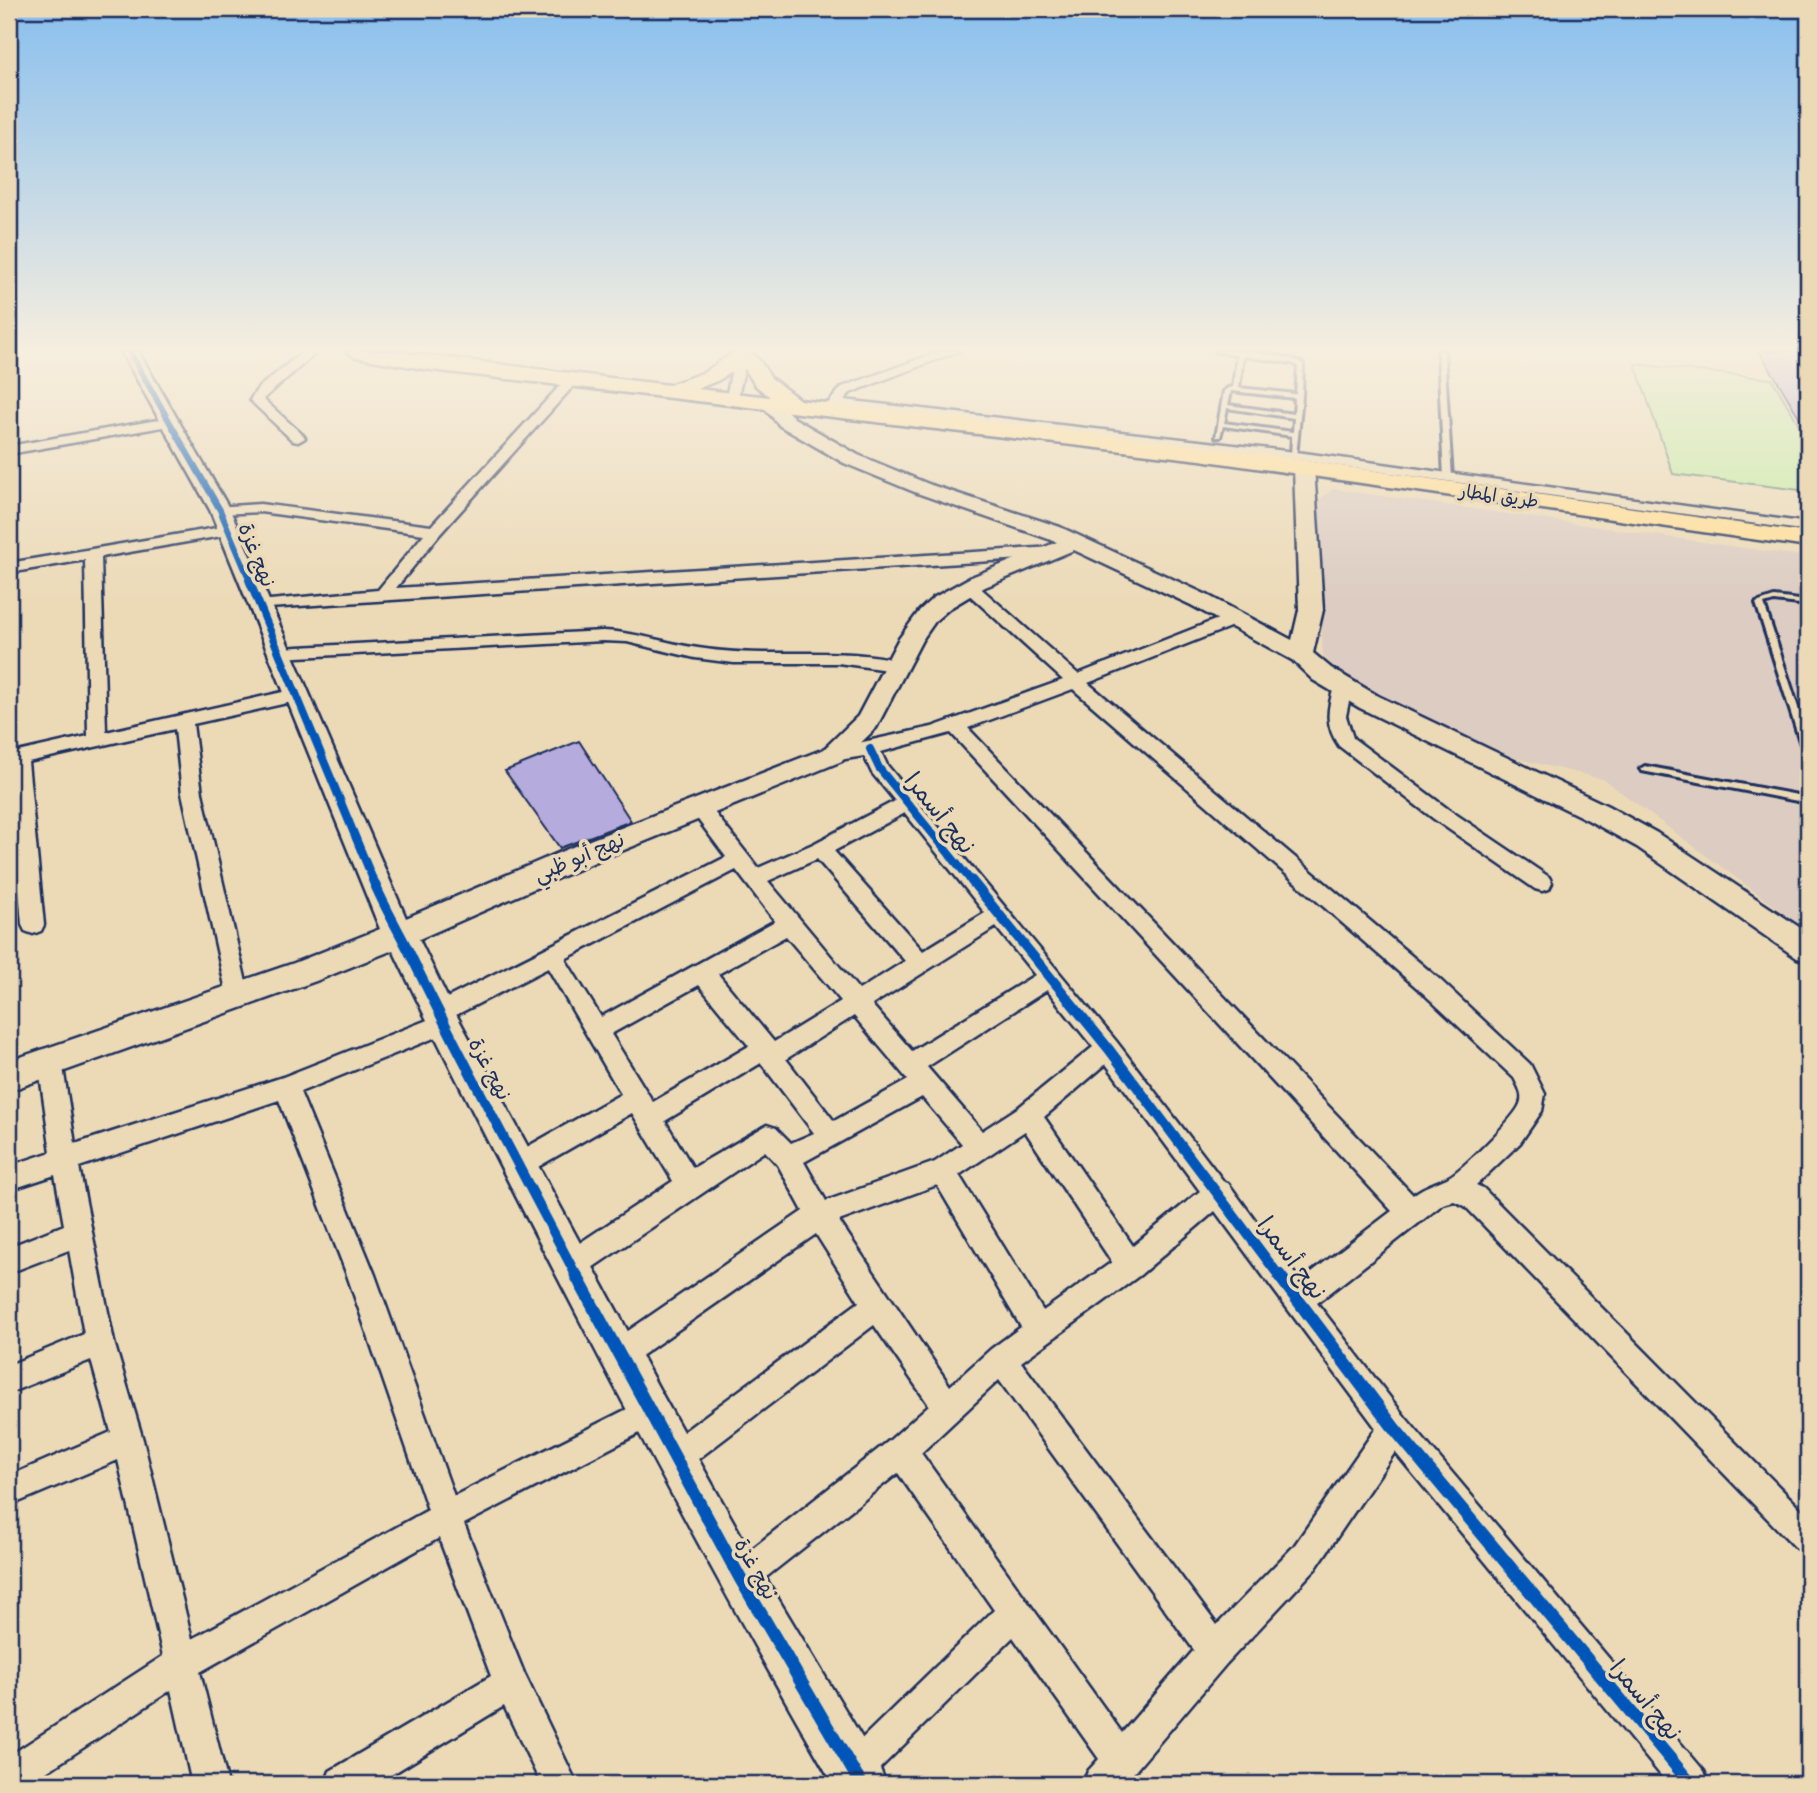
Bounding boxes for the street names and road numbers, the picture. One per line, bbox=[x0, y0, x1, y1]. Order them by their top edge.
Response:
street label: طريق المطار bbox=[1456, 478, 1540, 512]
street label: نهج غزة bbox=[231, 519, 283, 591]
street label: نهج أسمرا bbox=[897, 765, 983, 861]
street label: نهج أبو ظبي bbox=[529, 825, 631, 893]
street label: نهج غزة bbox=[462, 1033, 518, 1105]
street label: نهج أسمرا bbox=[1250, 1210, 1334, 1306]
street label: نهج غزة bbox=[728, 1533, 784, 1605]
street label: نهج أسمرا bbox=[1603, 1653, 1689, 1747]

